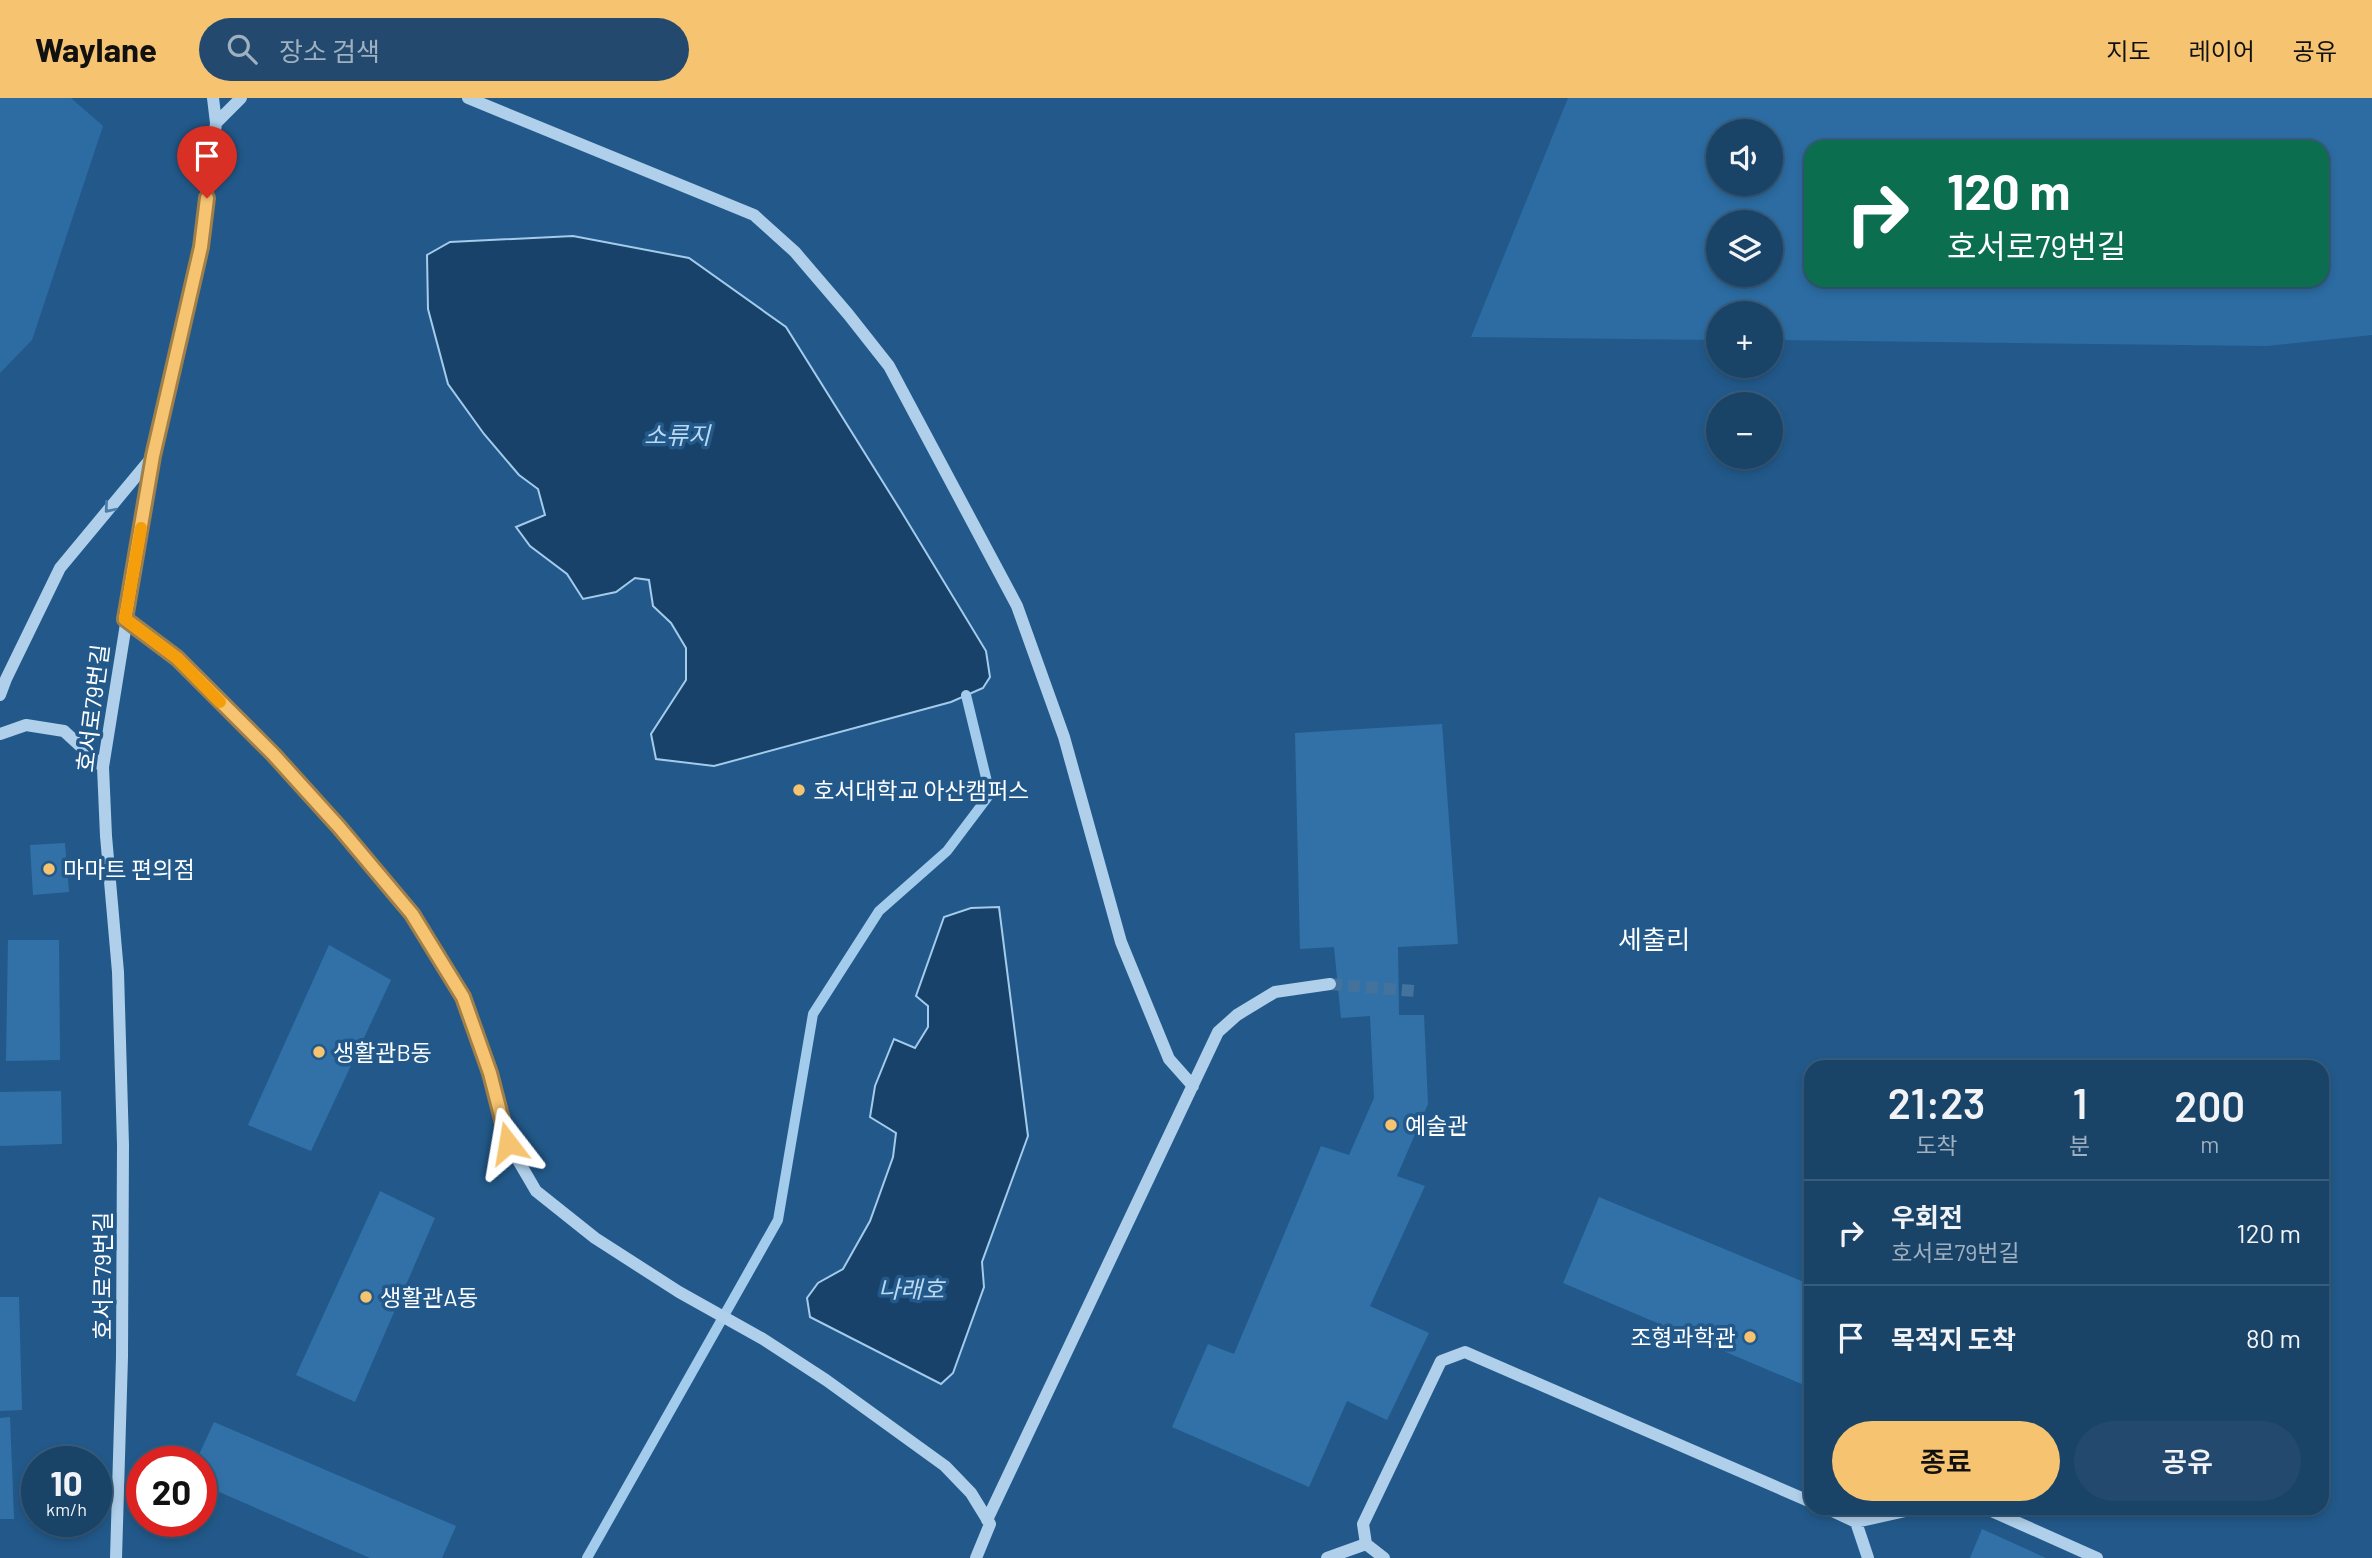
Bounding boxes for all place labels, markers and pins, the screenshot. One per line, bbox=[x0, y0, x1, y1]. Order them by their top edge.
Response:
pin bbox=[177, 126, 237, 198]
place label: 호서대학교 아산캠퍼스 bbox=[813, 776, 1029, 804]
marker: 호서대학교 아산캠퍼스 bbox=[791, 782, 807, 798]
place label: 마마트 편의점 bbox=[63, 855, 195, 883]
marker: 마마트 편의점 bbox=[41, 861, 57, 877]
place label: 생활관B동 bbox=[333, 1038, 432, 1066]
marker: 생활관B동 bbox=[311, 1044, 327, 1060]
place label: 예술관 bbox=[1405, 1111, 1468, 1139]
marker: 예술관 bbox=[1383, 1117, 1399, 1133]
place label: 생활관A동 bbox=[380, 1283, 479, 1311]
marker: 생활관A동 bbox=[358, 1289, 374, 1305]
place label: 조형과학관 bbox=[1630, 1323, 1736, 1351]
marker: 조형과학관 bbox=[1742, 1329, 1758, 1345]

